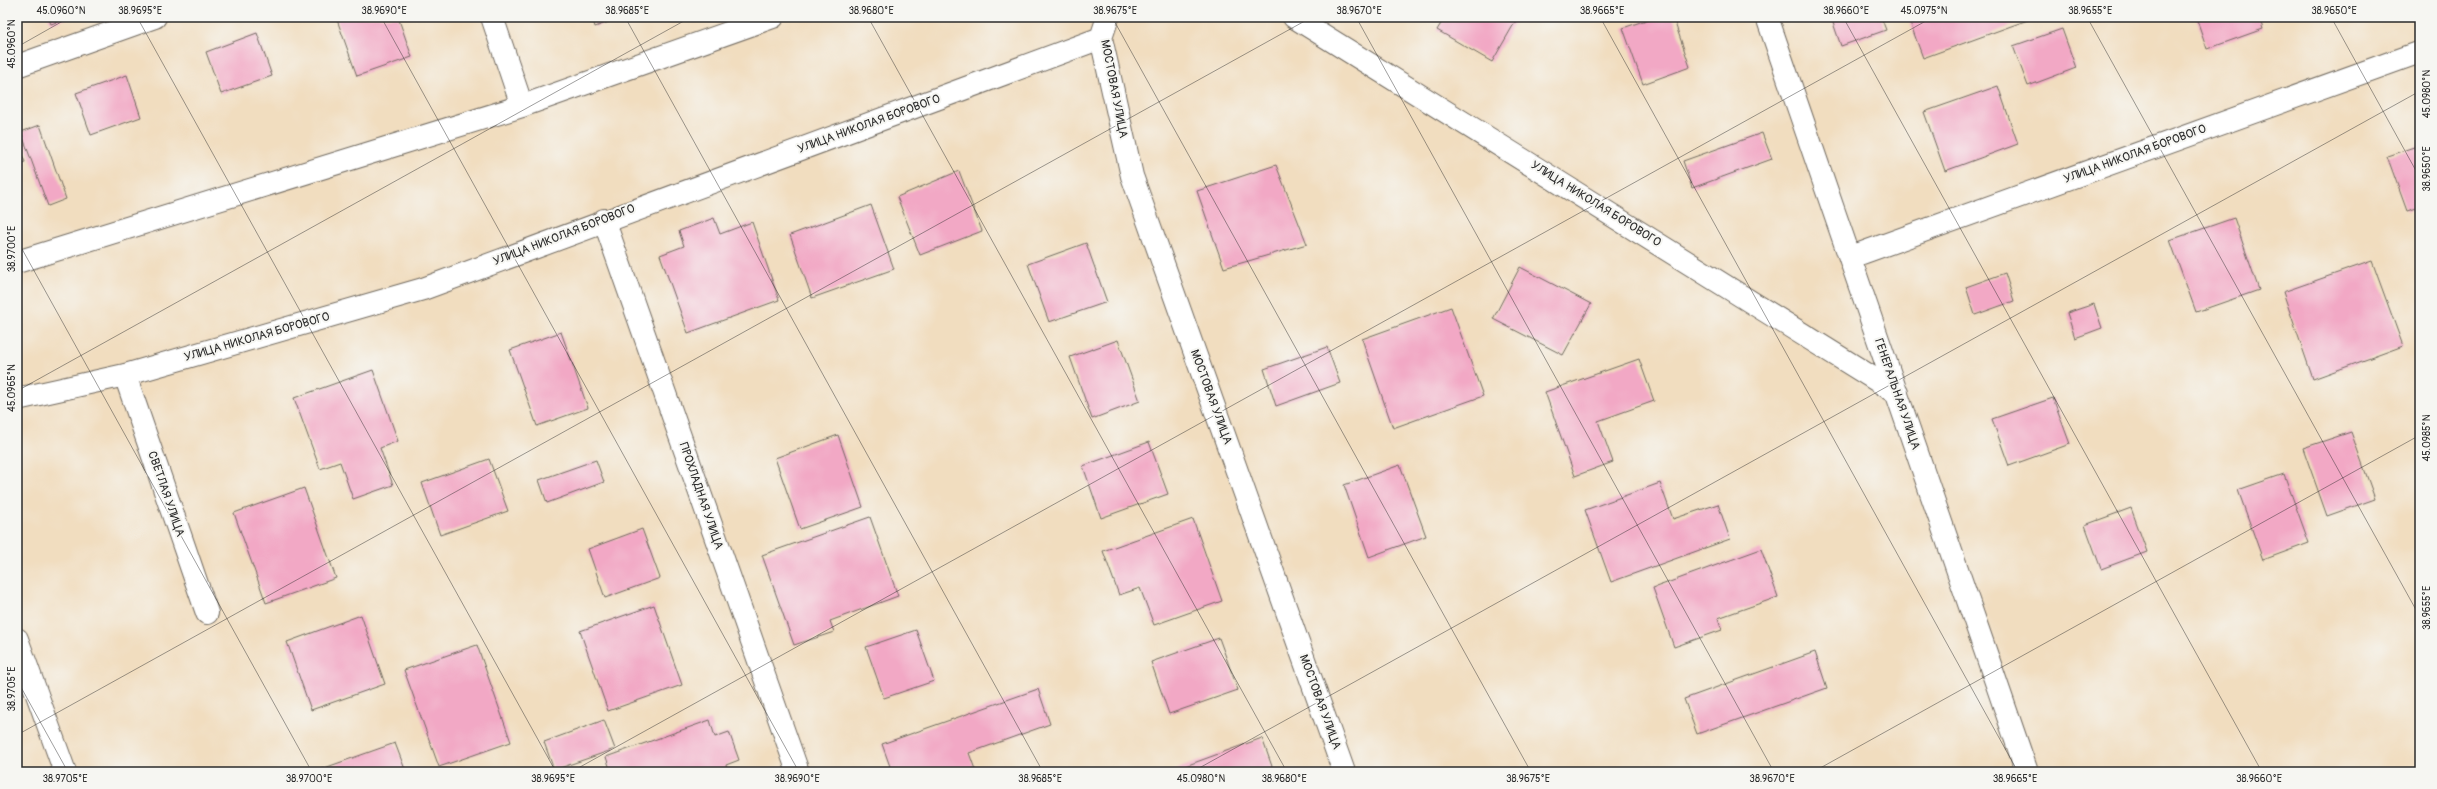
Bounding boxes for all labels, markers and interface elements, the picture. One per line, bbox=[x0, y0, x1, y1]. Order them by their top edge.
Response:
text: 45.0960°N bbox=[36, 5, 86, 17]
text: 38.9695°E bbox=[118, 5, 162, 17]
text: 38.9690°E bbox=[361, 5, 407, 17]
text: 38.9685°E bbox=[605, 5, 649, 17]
text: 38.9680°E bbox=[848, 5, 894, 17]
text: 38.9675°E bbox=[1093, 5, 1137, 17]
text: 38.9670°E bbox=[1336, 5, 1382, 17]
text: 38.9665°E bbox=[1580, 5, 1624, 17]
text: 38.9660°E bbox=[1823, 5, 1869, 17]
text: 45.0975°N bbox=[1900, 5, 1948, 17]
text: 38.9655°E bbox=[2068, 5, 2112, 17]
text: 38.9650°E bbox=[2311, 5, 2357, 17]
text: 45.0960°N bbox=[6, 19, 18, 69]
street label: МОСТОВАЯ УЛИЦА bbox=[1097, 38, 1131, 140]
text: 45.0980°N bbox=[2421, 70, 2433, 118]
street label: УЛИЦА НИКОЛАЯ БОРОВОГО bbox=[796, 91, 943, 157]
street label: УЛИЦА НИКОЛАЯ БОРОВОГО bbox=[2062, 121, 2209, 187]
text: 38.9650°E bbox=[2421, 146, 2433, 192]
street label: УЛИЦА НИКОЛАЯ БОРОВОГО bbox=[1528, 158, 1664, 250]
street label: УЛИЦА НИКОЛАЯ БОРОВОГО bbox=[491, 201, 637, 269]
text: 38.9700°E bbox=[6, 226, 18, 272]
street label: УЛИЦА НИКОЛАЯ БОРОВОГО bbox=[183, 309, 332, 365]
street label: ГЕНЕРАЛЬНАЯ УЛИЦА bbox=[1871, 336, 1923, 452]
street label: МОСТОВАЯ УЛИЦА bbox=[1187, 347, 1235, 447]
text: 45.0965°N bbox=[6, 364, 18, 412]
text: 45.0985°N bbox=[2421, 414, 2433, 462]
street label: ПРОХЛАДНАЯ УЛИЦА bbox=[676, 440, 726, 552]
street label: СВЕТЛАЯ УЛИЦА bbox=[144, 449, 188, 539]
text: 38.9655°E bbox=[2421, 586, 2433, 630]
street label: МОСТОВАЯ УЛИЦА bbox=[1296, 652, 1344, 752]
text: 38.9705°E bbox=[6, 666, 18, 712]
text: 38.9705°E bbox=[42, 773, 88, 785]
text: 38.9700°E bbox=[286, 773, 332, 785]
text: 38.9695°E bbox=[531, 773, 575, 785]
text: 38.9690°E bbox=[774, 773, 820, 785]
text: 38.9685°E bbox=[1018, 773, 1062, 785]
text: 45.0980°N bbox=[1177, 773, 1225, 785]
text: 38.9680°E bbox=[1261, 773, 1307, 785]
text: 38.9675°E bbox=[1506, 773, 1550, 785]
text: 38.9670°E bbox=[1749, 773, 1795, 785]
text: 38.9665°E bbox=[1993, 773, 2037, 785]
text: 38.9660°E bbox=[2236, 773, 2282, 785]

